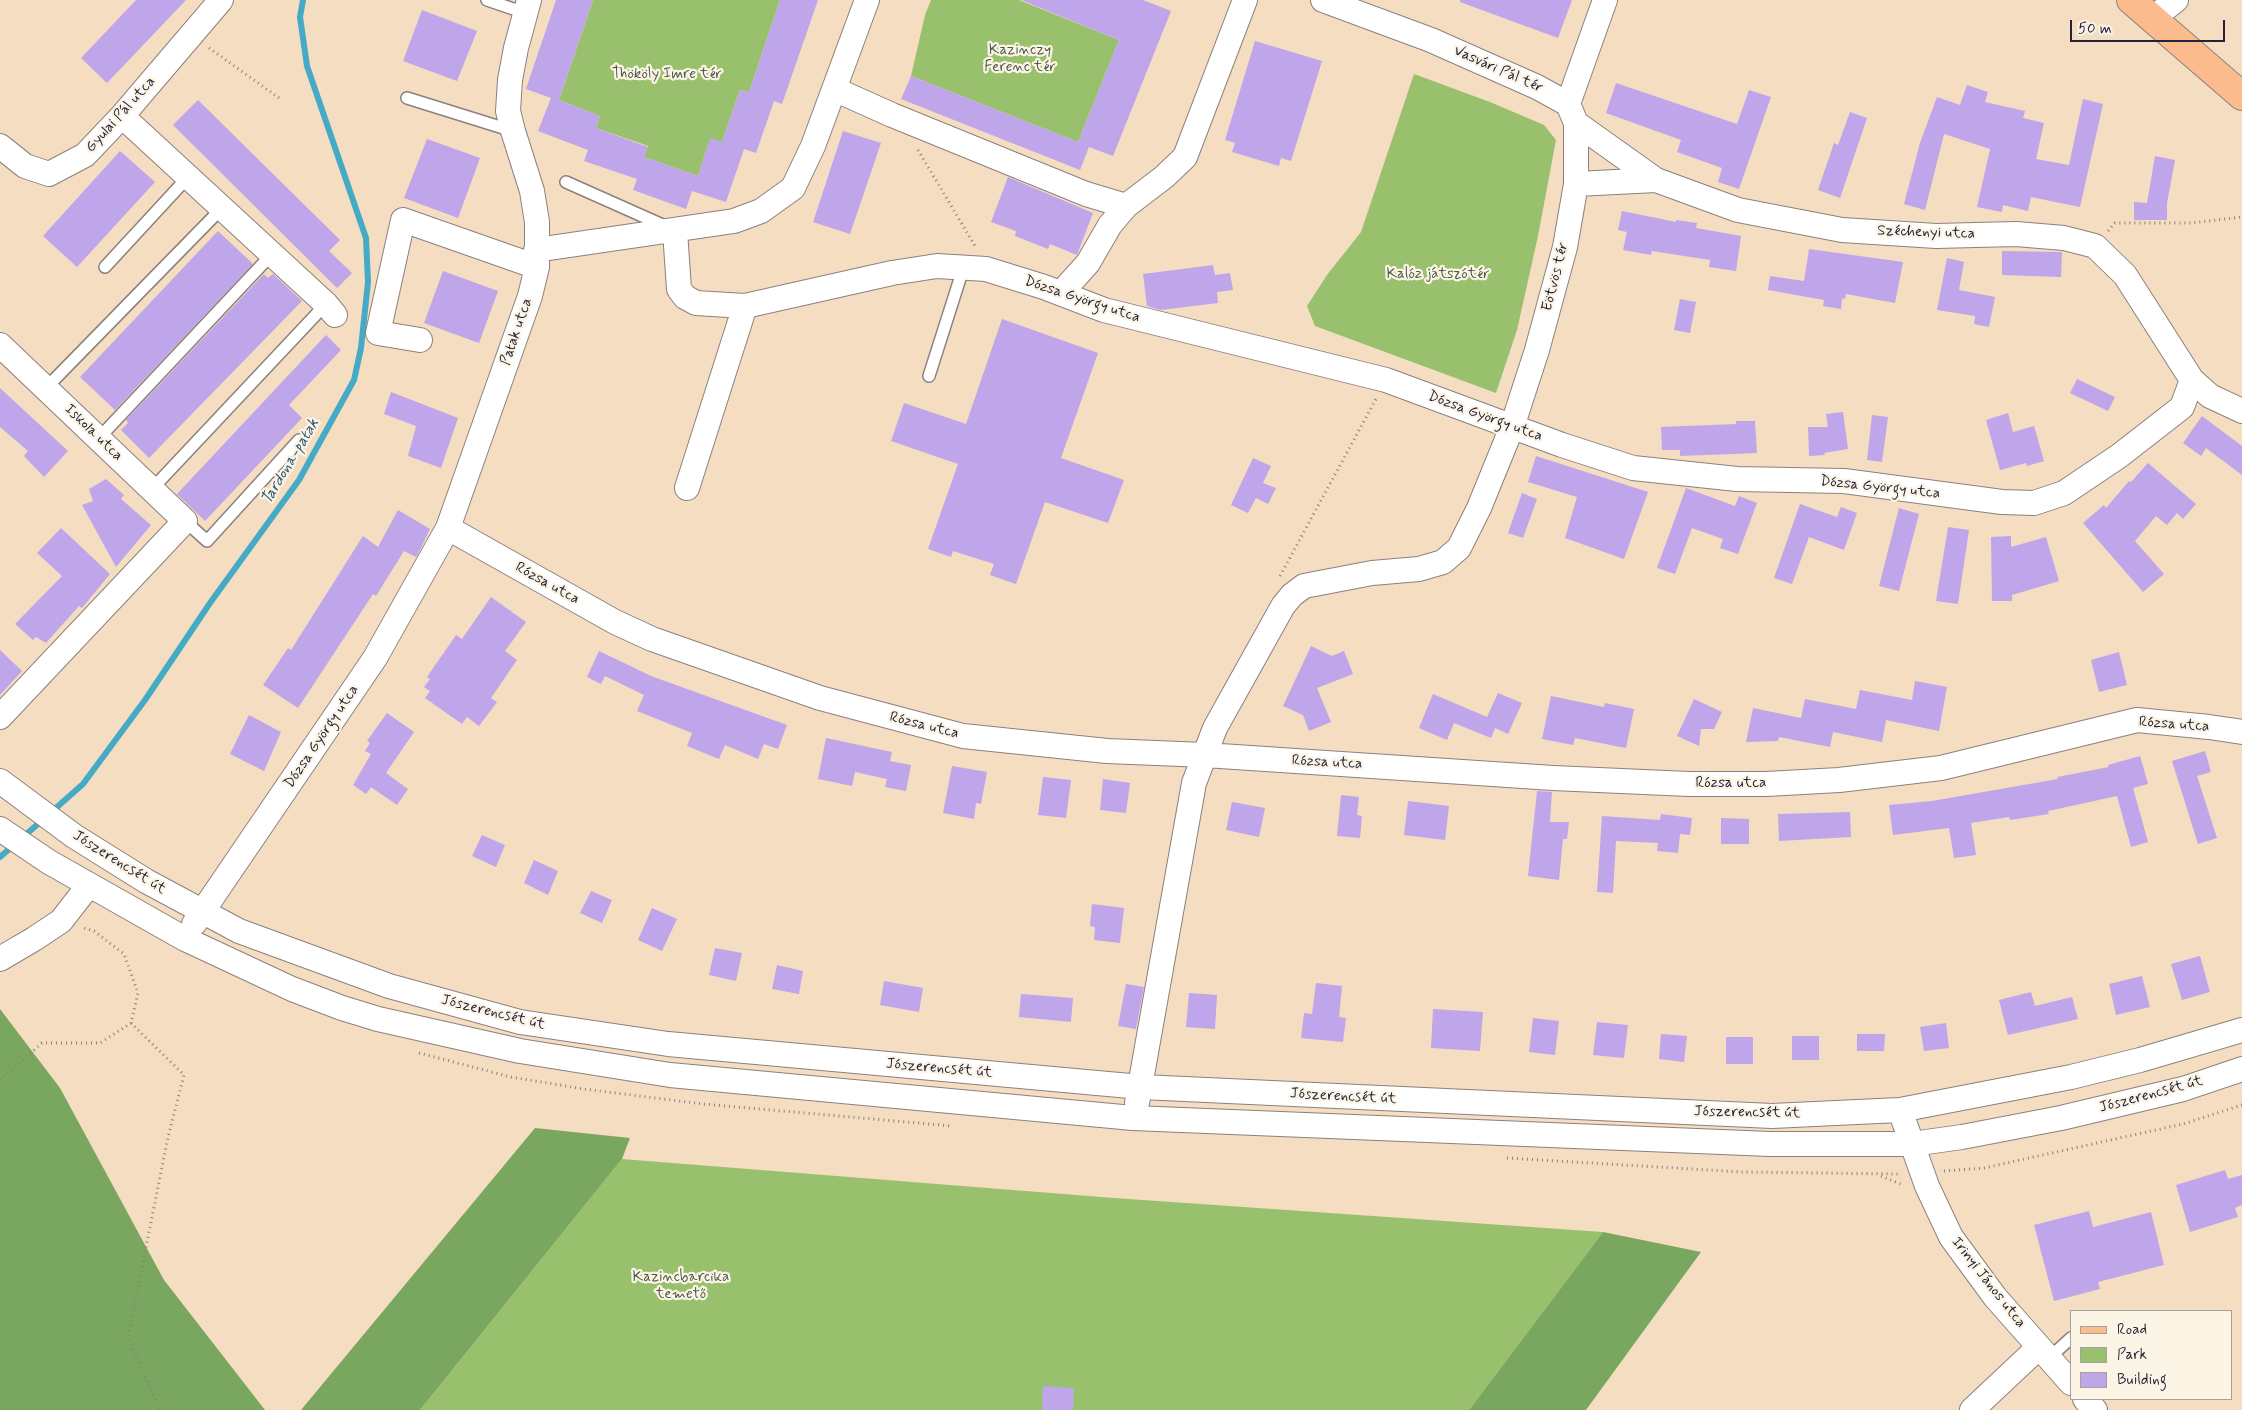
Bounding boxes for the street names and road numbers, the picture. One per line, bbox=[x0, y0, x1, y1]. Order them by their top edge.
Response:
street label: Vasvári Pál tér bbox=[1451, 42, 1545, 98]
street label: Gyulai Pál utca bbox=[82, 73, 160, 157]
street label: Széchenyi utca bbox=[1877, 222, 1975, 244]
street label: Eötvös tér bbox=[1539, 241, 1573, 313]
street label: Dózsa György utca bbox=[1022, 273, 1142, 327]
street label: Patak utca bbox=[497, 296, 537, 368]
street label: Dózsa György utca bbox=[1425, 388, 1545, 446]
street label: Iskola utca bbox=[60, 401, 126, 465]
street label: Dózsa György utca bbox=[1819, 473, 1941, 503]
street label: Rózsa utca bbox=[512, 559, 582, 609]
street label: Dózsa György utca bbox=[281, 682, 363, 792]
street label: Rózsa utca bbox=[887, 709, 961, 743]
street label: Rózsa utca bbox=[2138, 714, 2210, 736]
street label: Rózsa utca bbox=[1291, 752, 1363, 774]
street label: Rózsa utca bbox=[1696, 775, 1766, 793]
street label: Jószerencsét út bbox=[69, 827, 169, 899]
street label: Jószerencsét út bbox=[439, 991, 547, 1035]
street label: Jószerencsét út bbox=[885, 1055, 993, 1083]
street label: Jószerencsét út bbox=[2097, 1073, 2205, 1117]
street label: Jószerencsét út bbox=[1289, 1085, 1397, 1109]
street label: Jószerencsét út bbox=[1694, 1103, 1800, 1123]
street label: Irinyi János utca bbox=[1947, 1234, 2029, 1332]

